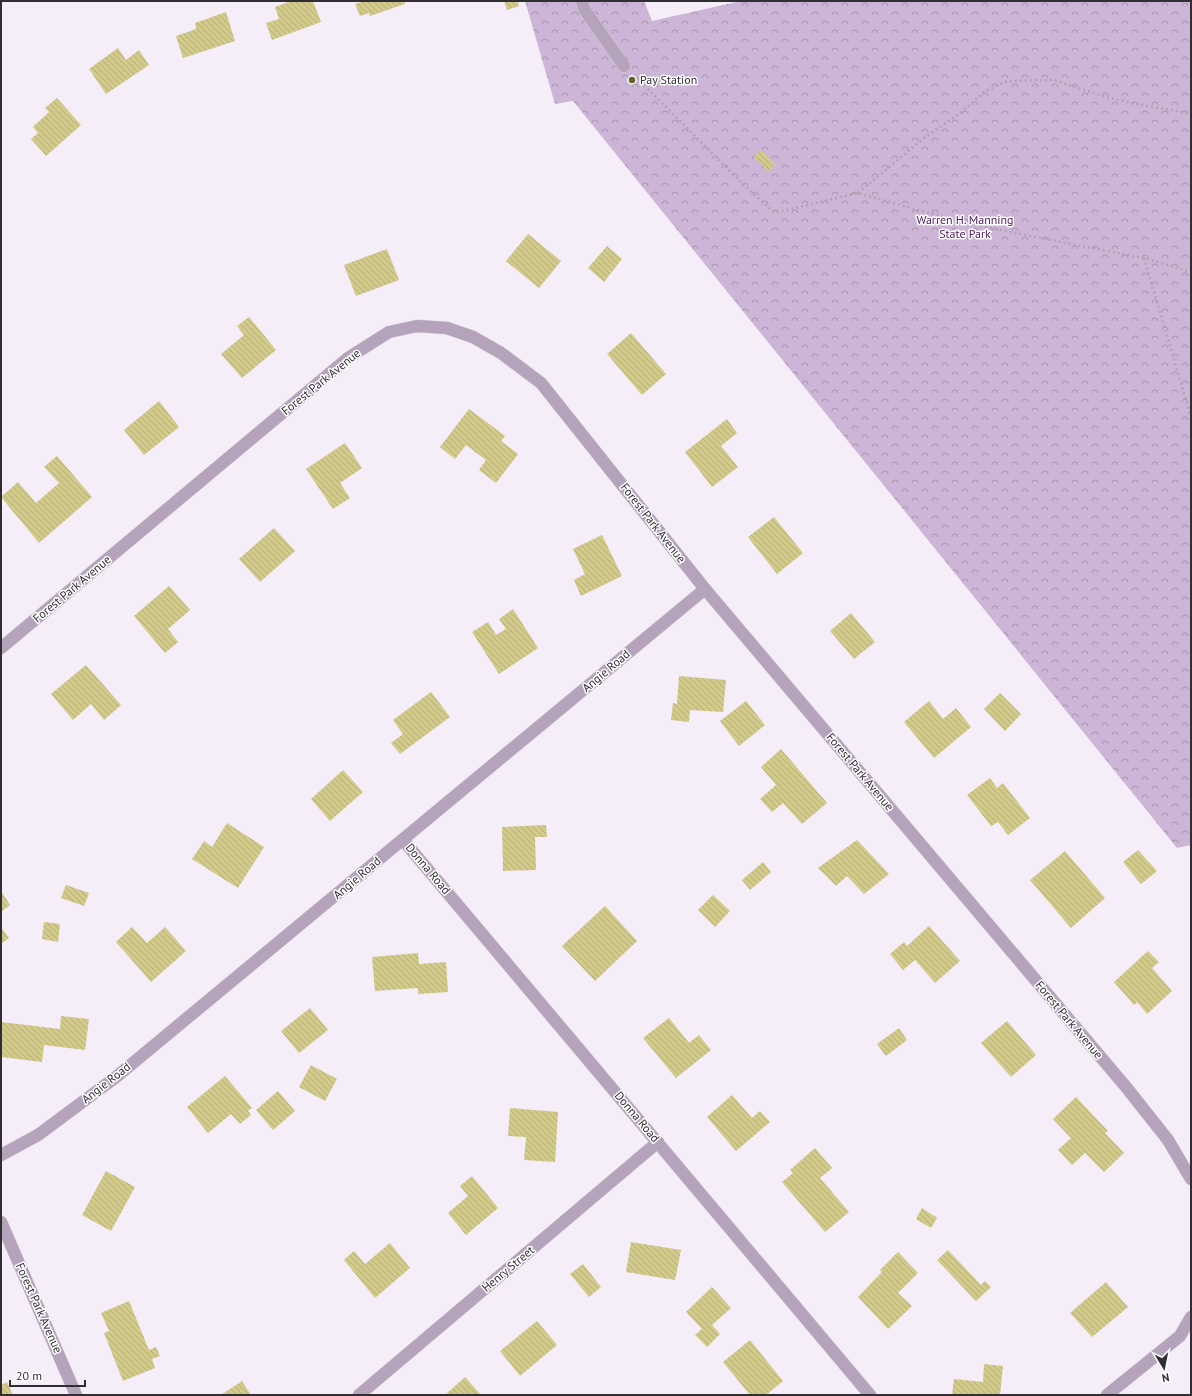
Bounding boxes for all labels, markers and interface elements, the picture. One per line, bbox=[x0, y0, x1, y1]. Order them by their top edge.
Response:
place label: Pay Station bbox=[640, 72, 697, 87]
marker: Pay Station bbox=[627, 75, 637, 85]
park label: Warren H. Manning State Park bbox=[916, 212, 1014, 241]
street label: Forest Park Avenue bbox=[278, 345, 363, 418]
street label: Forest Park Avenue bbox=[618, 480, 689, 566]
street label: Forest Park Avenue bbox=[30, 552, 114, 626]
street label: Angie Road bbox=[579, 646, 633, 695]
street label: Forest Park Avenue bbox=[823, 730, 897, 814]
street label: Donna Road bbox=[403, 840, 454, 897]
street label: Angie Road bbox=[330, 853, 384, 902]
street label: Forest Park Avenue bbox=[1032, 978, 1106, 1062]
street label: Angie Road bbox=[78, 1059, 133, 1106]
street label: Donna Road bbox=[612, 1088, 663, 1145]
street label: Henry Street bbox=[478, 1242, 537, 1295]
street label: Forest Park Avenue bbox=[13, 1260, 66, 1355]
north arrow bbox=[1144, 1348, 1184, 1388]
scale bar bbox=[10, 1362, 85, 1388]
text: 20 m bbox=[16, 1368, 42, 1383]
text: N bbox=[1161, 1370, 1171, 1385]

